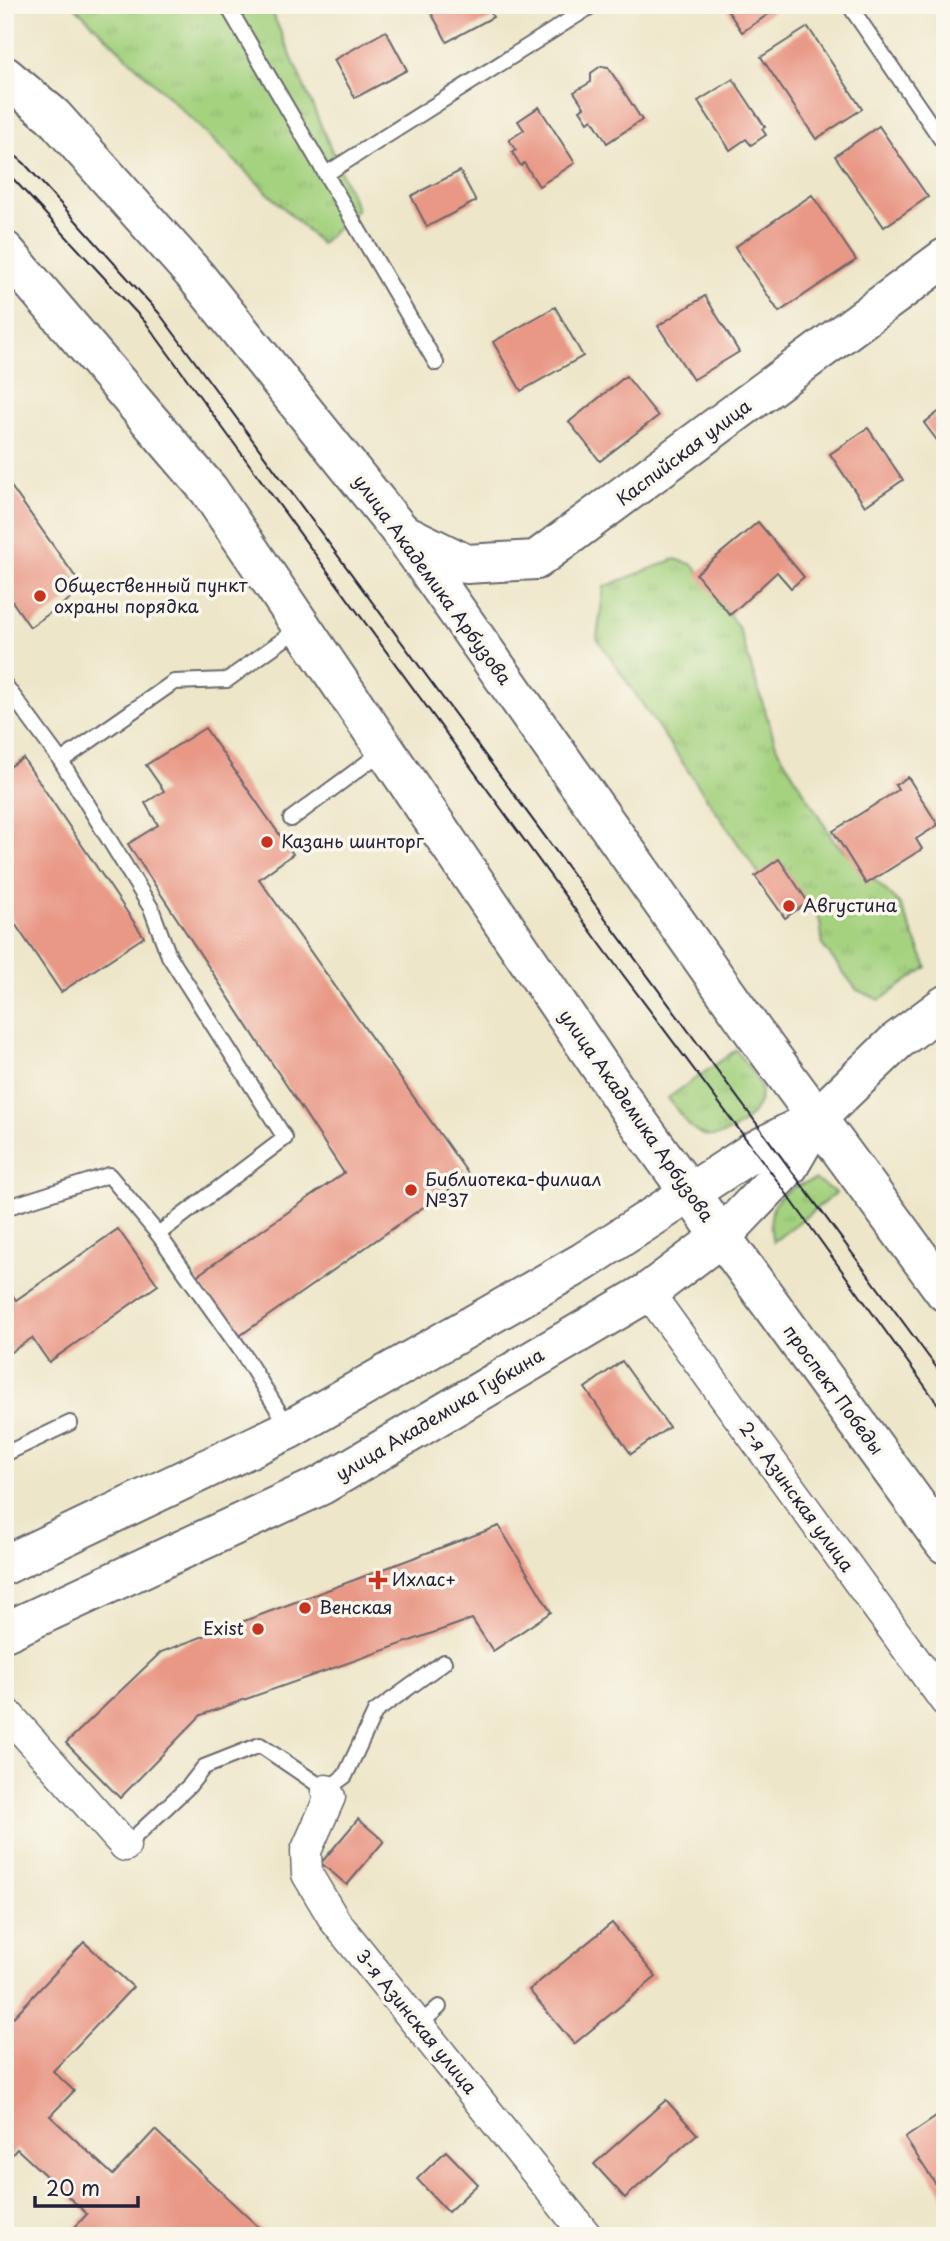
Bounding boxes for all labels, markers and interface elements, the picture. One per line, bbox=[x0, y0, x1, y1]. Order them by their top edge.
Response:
street label: Каспийская улица bbox=[610, 392, 757, 512]
street label: улица Академика Арбузова bbox=[348, 468, 519, 690]
place label: Общественный пункт охраны порядка bbox=[54, 571, 248, 619]
marker: Общественный пункт охраны порядка bbox=[32, 588, 48, 604]
place label: Казань шинторг bbox=[281, 827, 425, 854]
marker: Казань шинторг bbox=[259, 834, 275, 850]
place label: Августина bbox=[803, 891, 898, 918]
marker: Августина bbox=[781, 898, 797, 914]
street label: улица Академика Арбузова bbox=[553, 1003, 722, 1228]
place label: Библиотека-филиал №37 bbox=[425, 1165, 601, 1213]
marker: Библиотека-филиал №37 bbox=[403, 1182, 419, 1198]
street label: проспект Победы bbox=[778, 1318, 891, 1460]
street label: улица Академика Губкина bbox=[330, 1340, 549, 1487]
street label: 2-я Азинская улица bbox=[733, 1415, 861, 1577]
place label: Ихлас+ bbox=[392, 1565, 457, 1592]
marker: Ихлас+ bbox=[370, 1572, 386, 1588]
place label: Венская bbox=[319, 1593, 392, 1620]
marker: Венская bbox=[297, 1600, 313, 1616]
place label: Exist bbox=[203, 1614, 244, 1641]
marker: Exist bbox=[250, 1621, 266, 1637]
street label: 3-я Азинская улица bbox=[350, 1943, 485, 2100]
scale bar bbox=[35, 2164, 138, 2208]
text: 20 m bbox=[46, 2171, 100, 2203]

